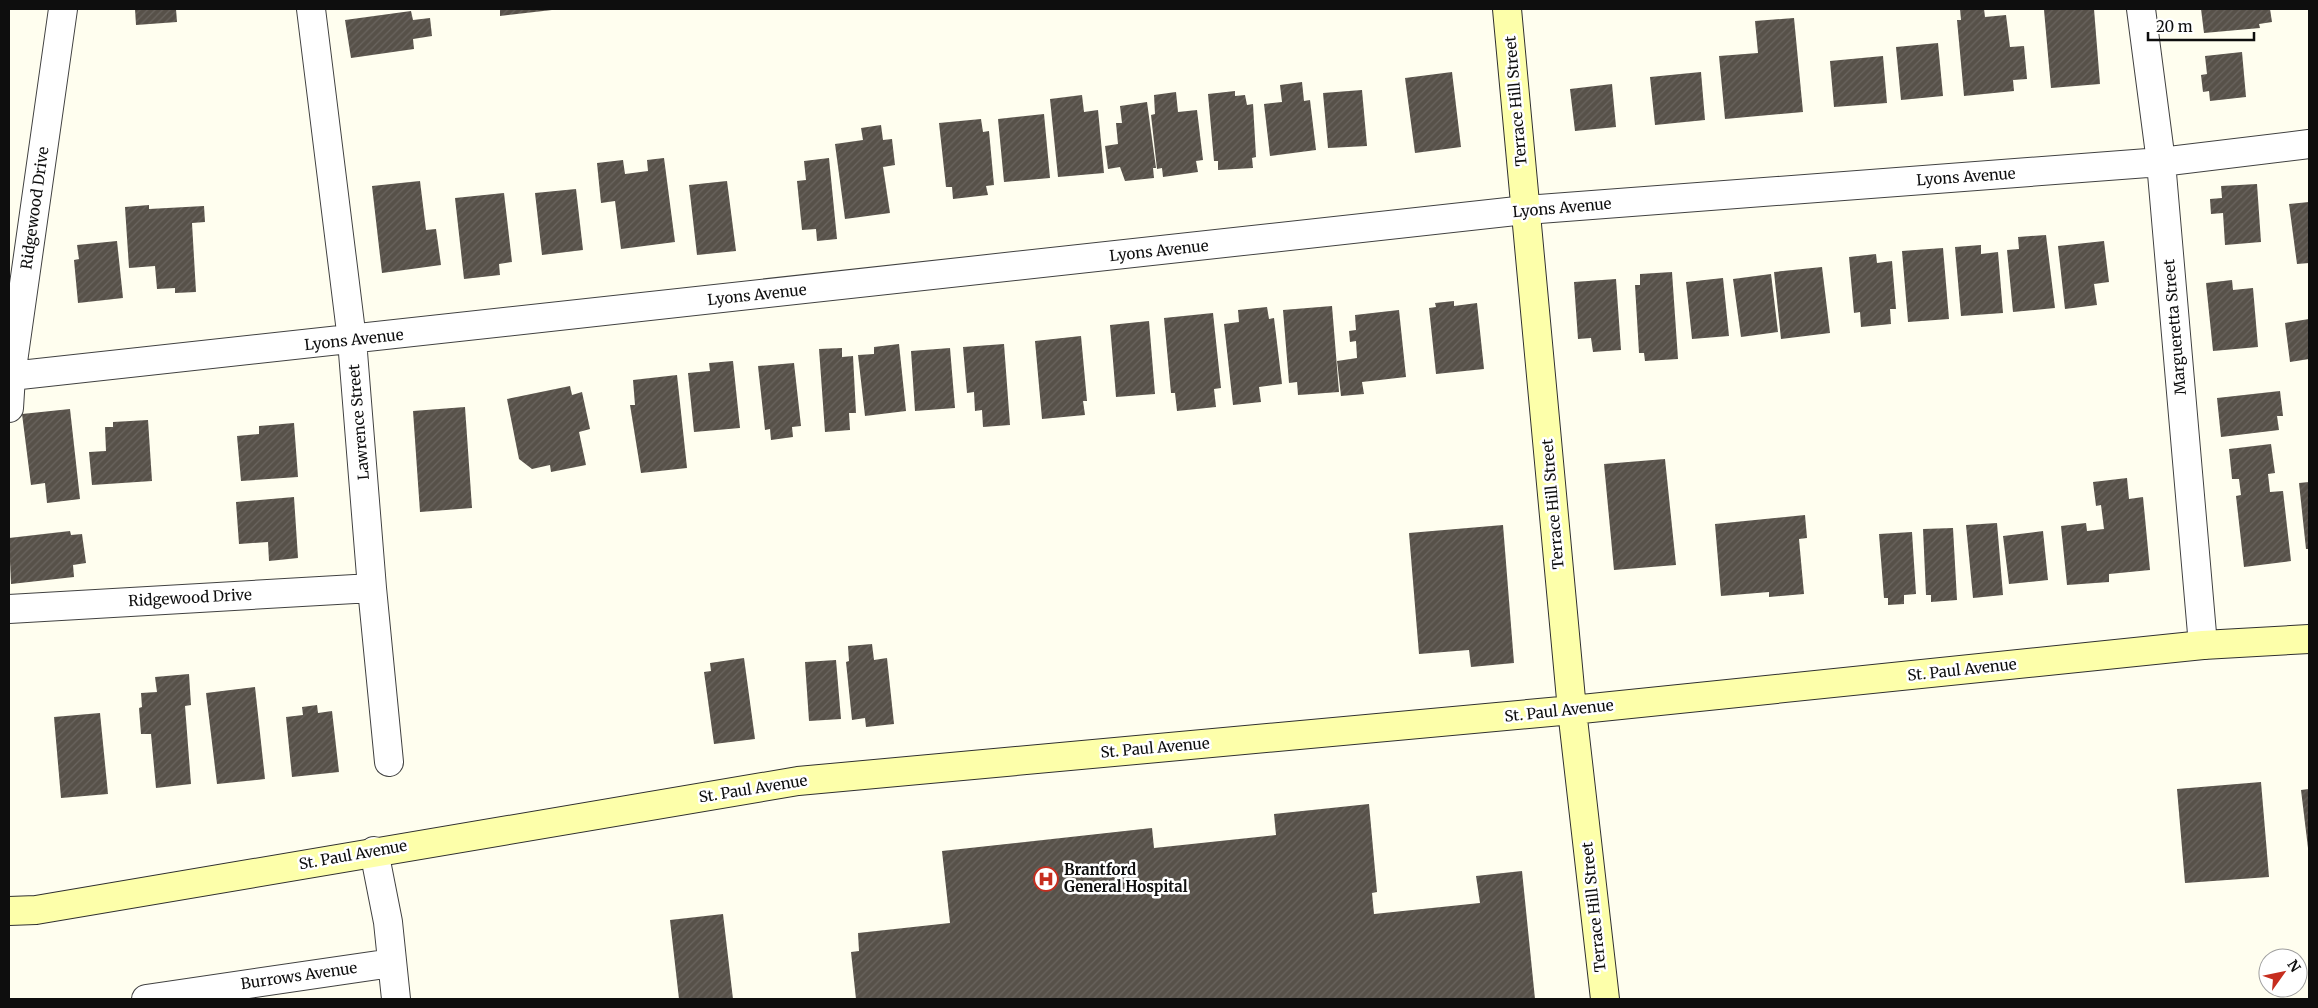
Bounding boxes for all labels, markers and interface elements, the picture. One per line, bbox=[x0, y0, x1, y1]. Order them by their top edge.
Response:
scale bar bbox=[2148, 10, 2254, 42]
text: 20 m bbox=[2156, 17, 2193, 36]
street label: Terrace Hill Street bbox=[1500, 35, 1531, 167]
street label: Ridgewood Drive bbox=[16, 145, 53, 270]
street label: Lyons Avenue bbox=[1916, 164, 2016, 189]
street label: Lyons Avenue bbox=[1512, 194, 1612, 221]
street label: Lyons Avenue bbox=[1109, 236, 1210, 265]
street label: Margueretta Street bbox=[2159, 258, 2190, 396]
street label: Lyons Avenue bbox=[707, 280, 808, 309]
street label: Lyons Avenue bbox=[304, 325, 405, 354]
street label: Lawrence Street bbox=[344, 363, 373, 481]
street label: Terrace Hill Street bbox=[1537, 438, 1568, 570]
street label: Ridgewood Drive bbox=[128, 585, 252, 610]
street label: St. Paul Avenue bbox=[1907, 654, 2018, 685]
street label: St. Paul Avenue bbox=[1504, 695, 1615, 726]
street label: St. Paul Avenue bbox=[1100, 733, 1210, 762]
street label: St. Paul Avenue bbox=[697, 771, 809, 806]
street label: St. Paul Avenue bbox=[297, 836, 409, 873]
street label: Terrace Hill Street bbox=[1577, 841, 1610, 973]
place label: Brantford General Hospital bbox=[1064, 860, 1188, 896]
hospital icon: Brantford General Hospital bbox=[1033, 866, 1059, 892]
north arrow bbox=[2258, 948, 2308, 998]
text: N bbox=[2283, 956, 2304, 975]
street label: Burrows Avenue bbox=[239, 958, 359, 993]

